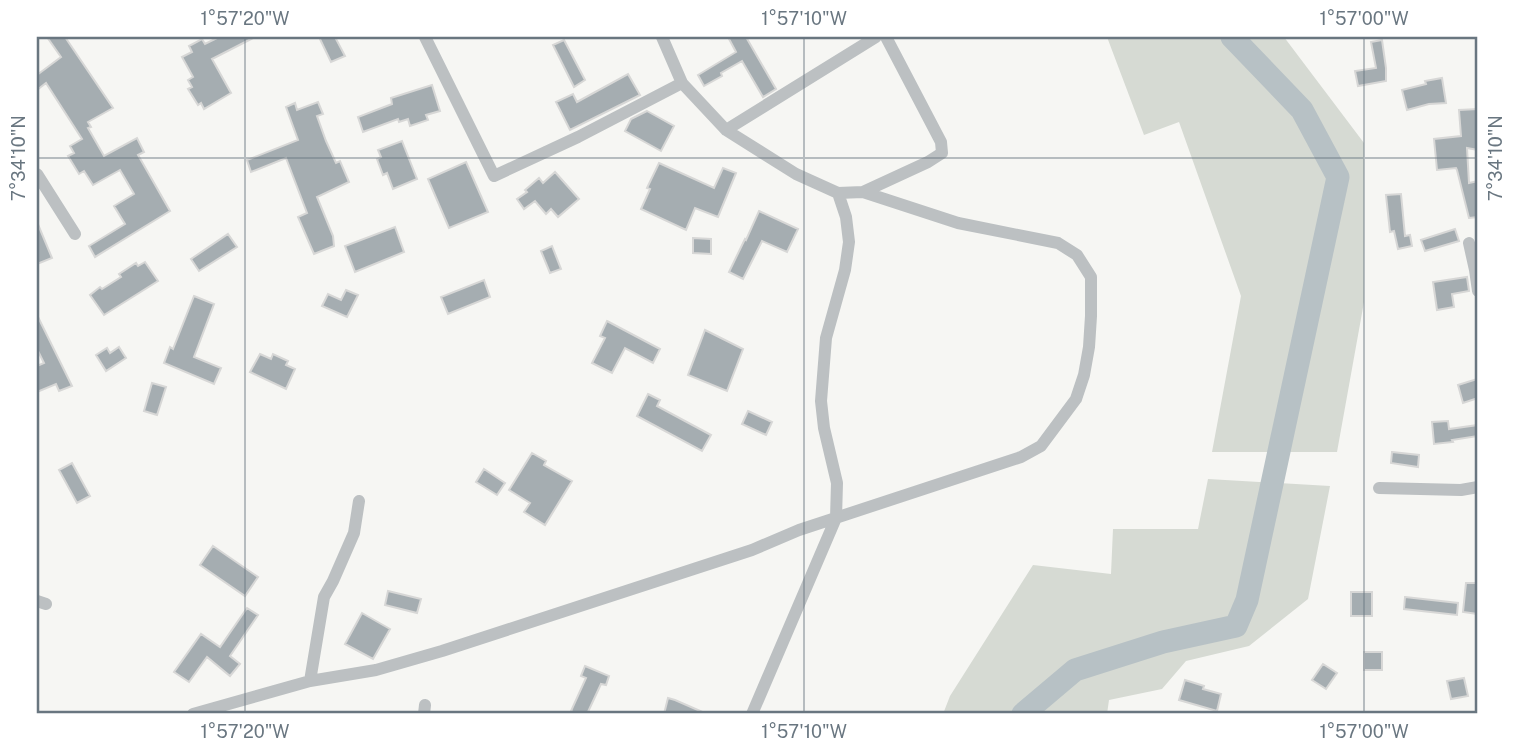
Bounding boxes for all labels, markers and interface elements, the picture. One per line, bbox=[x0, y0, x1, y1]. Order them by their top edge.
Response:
text: 1°57'20"W bbox=[200, 8, 290, 29]
text: 1°57'10"W bbox=[761, 8, 847, 29]
text: 1°57'00"W bbox=[1319, 8, 1409, 29]
text: 7°34'10"N bbox=[8, 115, 29, 201]
text: 7°34'10"N bbox=[1485, 115, 1506, 201]
text: 1°57'20"W bbox=[200, 721, 290, 742]
text: 1°57'10"W bbox=[761, 721, 847, 742]
text: 1°57'00"W bbox=[1319, 721, 1409, 742]

